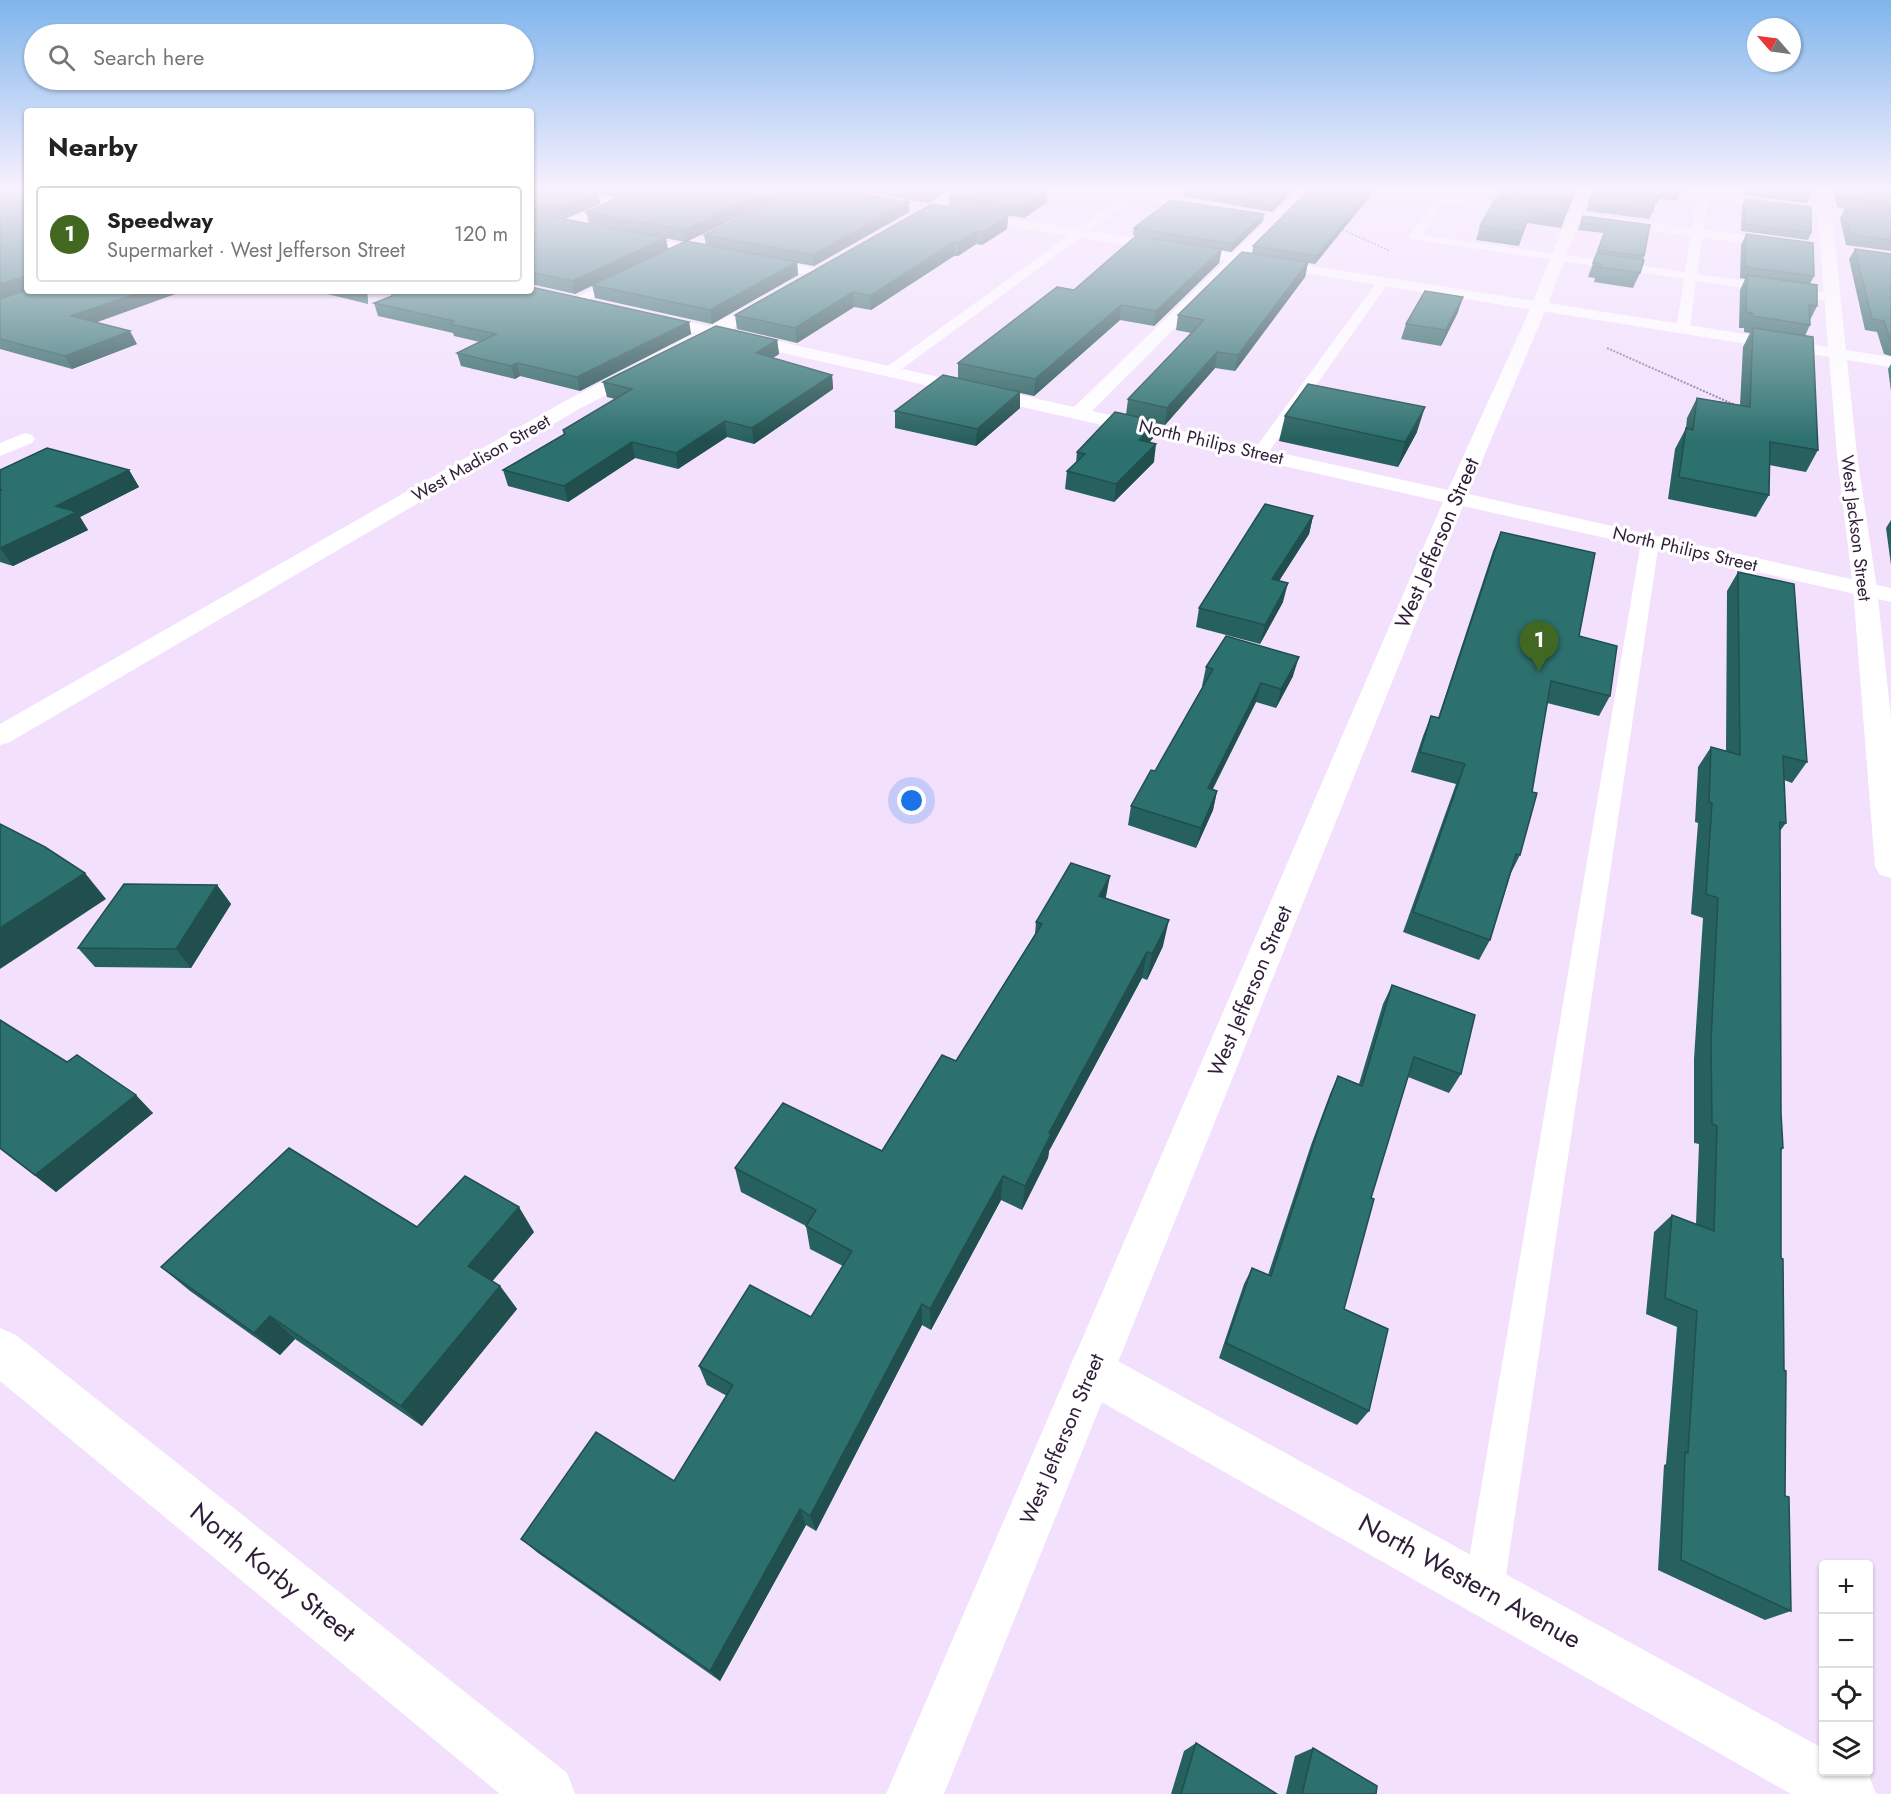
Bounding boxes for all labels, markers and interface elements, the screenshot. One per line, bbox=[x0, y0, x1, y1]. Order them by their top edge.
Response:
north arrow bbox=[1747, 18, 1801, 72]
search box bbox=[24, 24, 534, 90]
icon: search bbox=[45, 41, 78, 74]
text: Search here bbox=[93, 41, 204, 73]
text: Nearby bbox=[48, 128, 137, 166]
text: Speedway bbox=[107, 204, 213, 236]
text: 1 bbox=[64, 220, 75, 249]
text: 120 m bbox=[454, 220, 508, 249]
text: Supermarket · West Jefferson Street bbox=[107, 236, 405, 265]
street label: West Madison Street bbox=[407, 407, 555, 508]
street label: North Philips Street bbox=[1136, 413, 1287, 471]
street label: West Jefferson Street bbox=[1387, 453, 1487, 633]
street label: West Jackson Street bbox=[1834, 453, 1878, 603]
street label: North Philips Street bbox=[1610, 520, 1761, 578]
pin: 1 bbox=[1520, 622, 1558, 671]
your location bbox=[897, 786, 926, 815]
street label: West Jefferson Street bbox=[1200, 901, 1300, 1081]
street label: West Jefferson Street bbox=[1012, 1349, 1112, 1529]
street label: North Korby Street bbox=[182, 1493, 365, 1651]
street label: North Western Avenue bbox=[1352, 1504, 1588, 1658]
map controls bbox=[1819, 1560, 1873, 1776]
button: + bbox=[1819, 1560, 1873, 1614]
button: − bbox=[1819, 1614, 1873, 1668]
button: locate bbox=[1819, 1668, 1873, 1722]
button: layers bbox=[1819, 1722, 1873, 1776]

